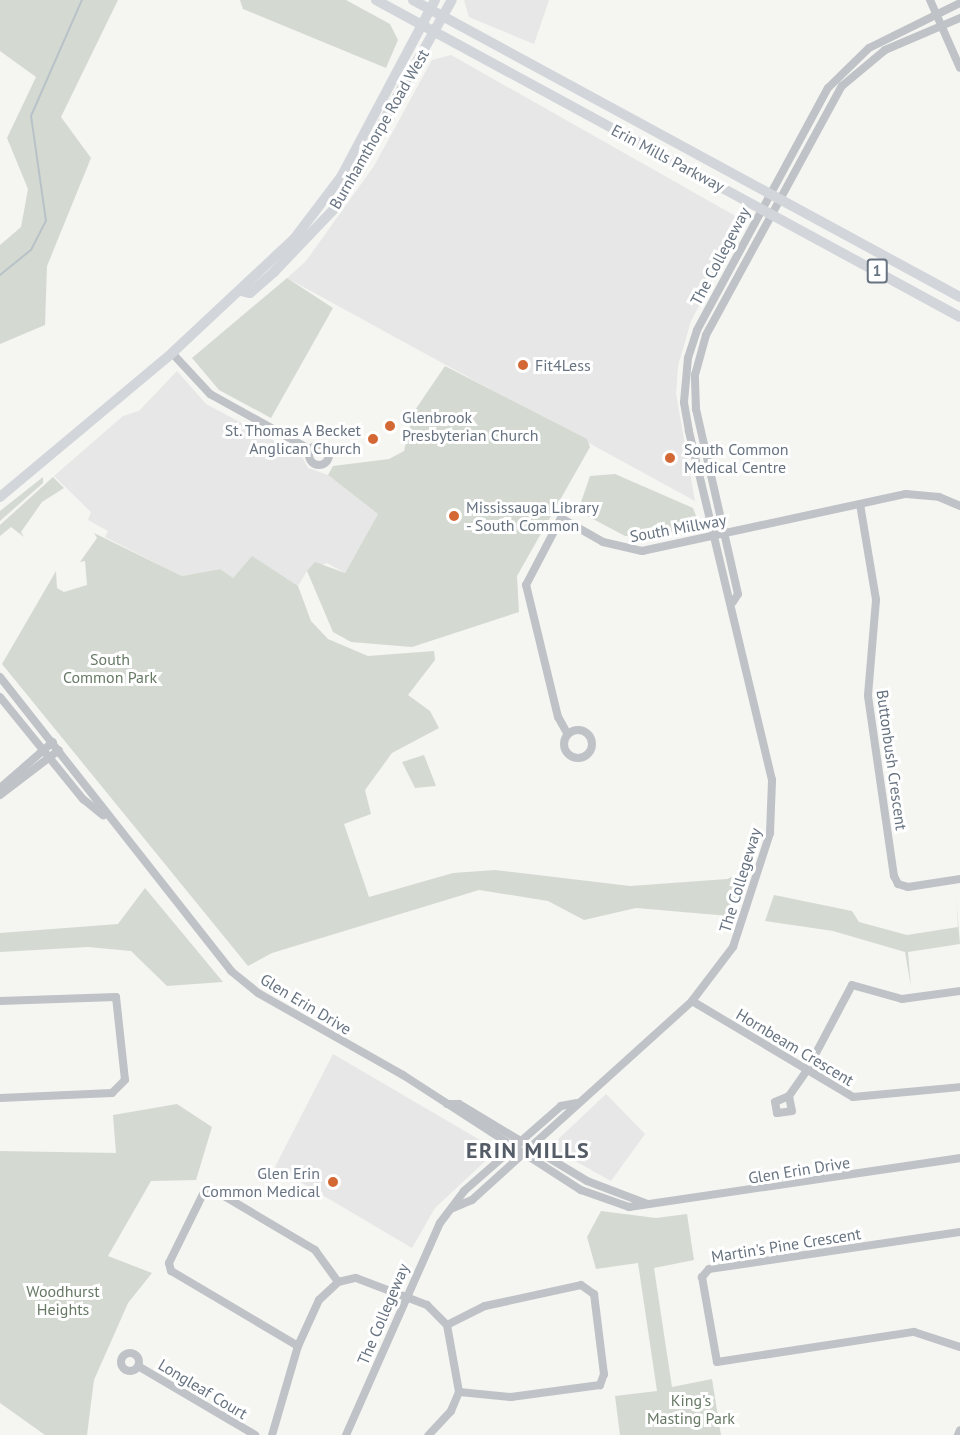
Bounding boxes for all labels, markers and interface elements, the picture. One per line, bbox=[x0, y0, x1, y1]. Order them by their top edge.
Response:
street label: Burnhamthorpe Road West bbox=[325, 45, 433, 213]
street label: Erin Mills Parkway bbox=[608, 120, 728, 196]
street label: The Collegeway bbox=[686, 204, 754, 308]
road number: 1 bbox=[866, 259, 888, 283]
place label: Fit4Less bbox=[535, 355, 591, 375]
marker: Fit4Less bbox=[516, 358, 530, 372]
place label: Glenbrook Presbyterian Church bbox=[402, 407, 539, 445]
marker: Glenbrook Presbyterian Church bbox=[383, 419, 397, 433]
place label: St. Thomas A Becket Anglican Church bbox=[222, 420, 361, 458]
marker: St. Thomas A Becket Anglican Church bbox=[366, 432, 380, 446]
place label: South Common Medical Centre bbox=[684, 439, 789, 477]
marker: South Common Medical Centre bbox=[661, 449, 679, 467]
place label: Mississauga Library - South Common bbox=[466, 497, 599, 535]
marker: Mississauga Library - South Common bbox=[447, 509, 461, 523]
street label: South Millway bbox=[628, 510, 728, 546]
park label: South Common Park bbox=[63, 649, 157, 687]
street label: Buttonbush Crescent bbox=[873, 689, 911, 831]
street label: The Collegeway bbox=[715, 825, 765, 935]
street label: Glen Erin Drive bbox=[257, 969, 355, 1039]
street label: Hornbeam Crescent bbox=[733, 1004, 857, 1090]
district label: ERIN MILLS bbox=[466, 1138, 590, 1164]
street label: Glen Erin Drive bbox=[747, 1152, 851, 1188]
place label: Glen Erin Common Medical bbox=[202, 1163, 320, 1201]
marker: Glen Erin Common Medical bbox=[324, 1173, 342, 1191]
street label: Martin's Pine Crescent bbox=[710, 1224, 862, 1266]
street label: The Collegeway bbox=[353, 1260, 413, 1368]
park label: Woodhurst Heights bbox=[26, 1281, 100, 1319]
street label: Longleaf Court bbox=[155, 1355, 251, 1423]
park label: King's Masting Park bbox=[647, 1390, 735, 1428]

